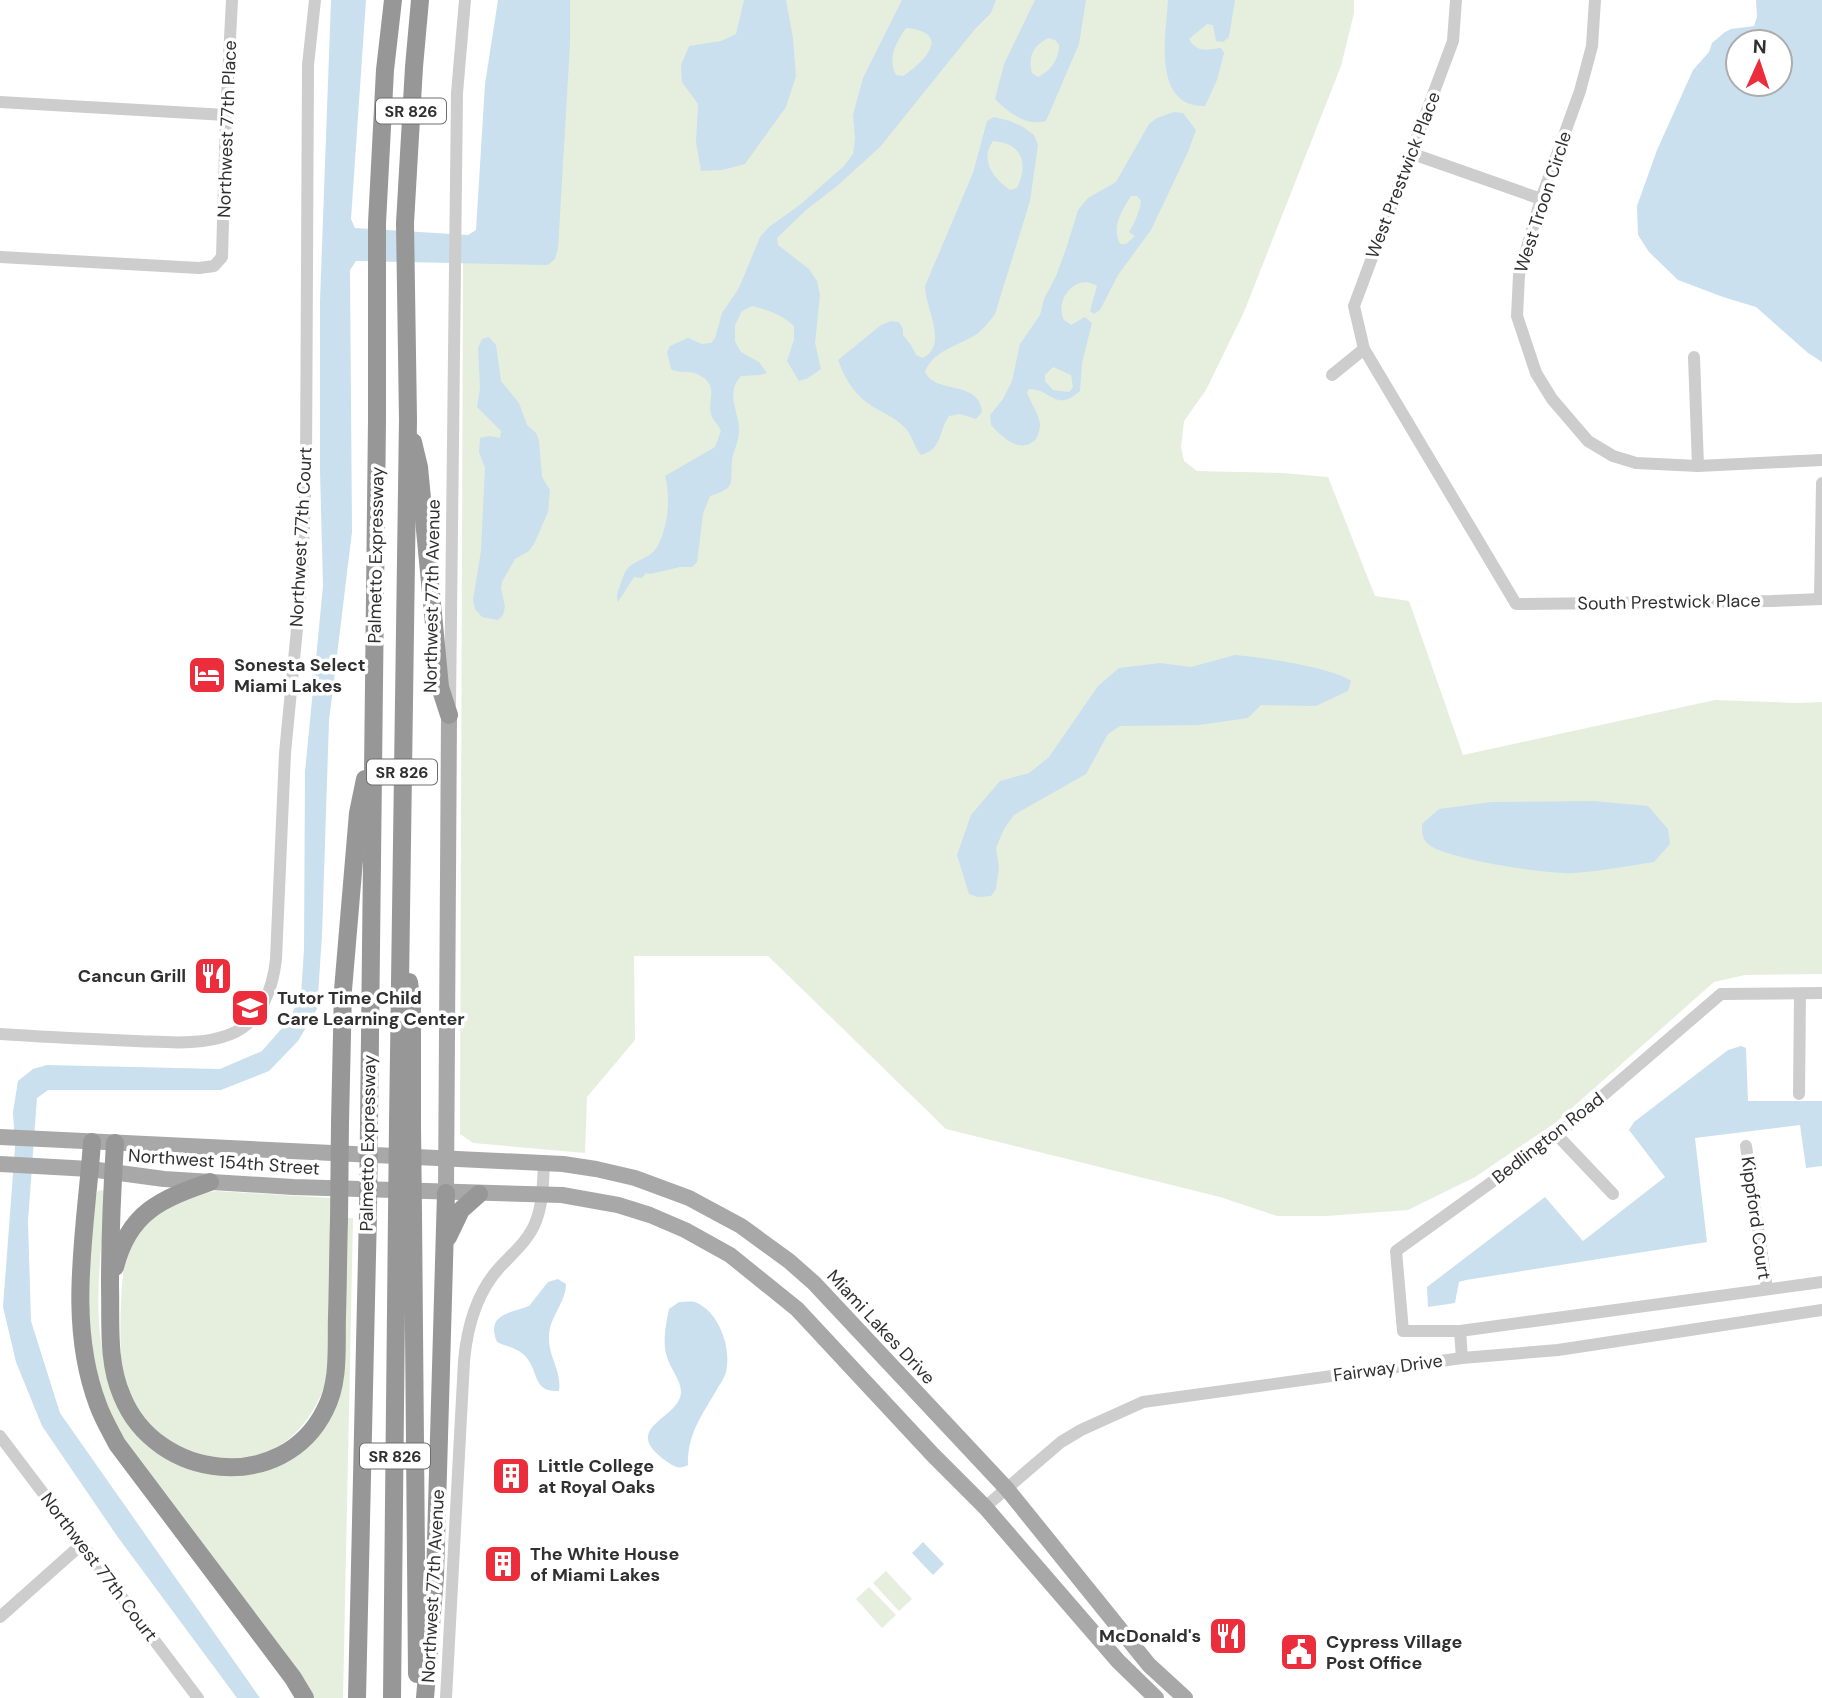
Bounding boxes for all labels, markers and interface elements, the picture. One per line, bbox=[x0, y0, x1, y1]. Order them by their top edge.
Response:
north arrow bbox=[1724, 28, 1794, 98]
text: N bbox=[1752, 34, 1767, 59]
street label: Northwest 77th Place bbox=[212, 40, 242, 218]
street label: West Prestwick Place bbox=[1360, 88, 1446, 262]
road number: SR 826 bbox=[376, 99, 446, 124]
street label: West Troon Circle bbox=[1509, 128, 1577, 276]
street label: Northwest 77th Court bbox=[284, 446, 318, 628]
street label: Palmetto Expressway bbox=[362, 466, 390, 644]
street label: Northwest 77th Avenue bbox=[418, 499, 446, 693]
street label: South Prestwick Place bbox=[1577, 588, 1761, 616]
place label: Sonesta Select Miami Lakes bbox=[234, 653, 366, 698]
hotel icon: Sonesta Select Miami Lakes bbox=[186, 654, 228, 696]
road number: SR 826 bbox=[367, 760, 437, 785]
restaurant icon: Cancun Grill bbox=[192, 955, 234, 997]
place label: Cancun Grill bbox=[78, 964, 186, 988]
place label: Tutor Time Child Care Learning Center bbox=[277, 986, 465, 1031]
school or university icon: Tutor Time Child Care Learning Center bbox=[229, 987, 271, 1029]
street label: Palmetto Expressway bbox=[354, 1054, 382, 1232]
street label: Bedlington Road bbox=[1487, 1087, 1609, 1189]
street label: Northwest 154th Street bbox=[127, 1143, 321, 1181]
street label: Kippford Court bbox=[1736, 1155, 1776, 1281]
street label: Miami Lakes Drive bbox=[821, 1264, 941, 1390]
street label: Fairway Drive bbox=[1332, 1348, 1444, 1388]
road number: SR 826 bbox=[360, 1444, 430, 1468]
place label: Little College at Royal Oaks bbox=[538, 1454, 655, 1499]
building icon: Little College at Royal Oaks bbox=[490, 1455, 532, 1497]
street label: Northwest 77th Court bbox=[35, 1488, 163, 1646]
street label: Northwest 77th Avenue bbox=[416, 1489, 450, 1683]
place label: The White House of Miami Lakes bbox=[530, 1542, 679, 1587]
building icon: The White House of Miami Lakes bbox=[482, 1543, 524, 1585]
restaurant icon: McDonald's bbox=[1207, 1615, 1249, 1657]
place label: McDonald's bbox=[1099, 1624, 1201, 1648]
place label: Cypress Village Post Office bbox=[1326, 1630, 1463, 1675]
public building icon: Cypress Village Post Office bbox=[1278, 1631, 1320, 1673]

